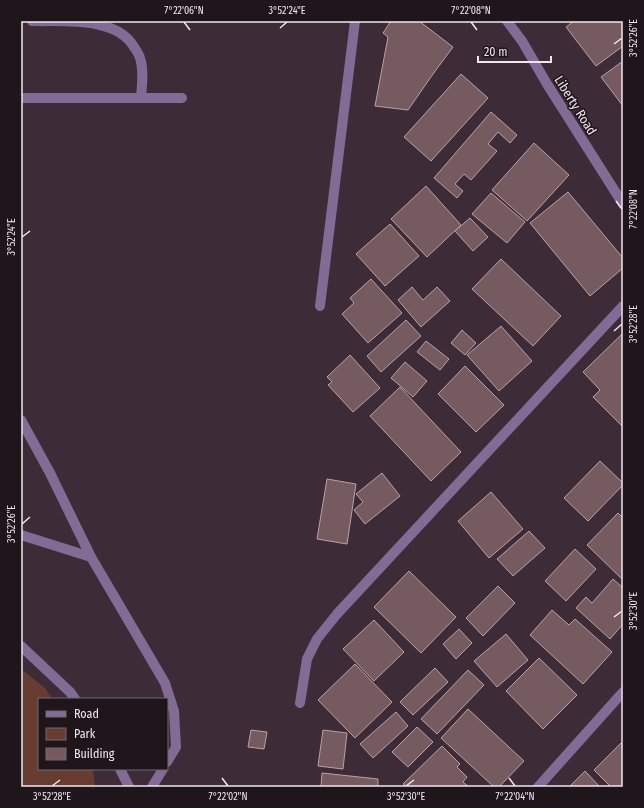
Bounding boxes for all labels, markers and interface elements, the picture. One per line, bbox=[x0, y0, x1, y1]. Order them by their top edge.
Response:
text: 7°22'06"N bbox=[164, 5, 204, 17]
text: 3°52'24"E bbox=[268, 5, 306, 17]
text: 7°22'08"N bbox=[451, 5, 491, 17]
text: 3°52'26"E bbox=[628, 19, 640, 57]
scale bar bbox=[478, 38, 551, 64]
text: 20 m bbox=[484, 45, 508, 59]
street label: Liberty Road bbox=[551, 73, 600, 138]
text: 7°22'08"N bbox=[628, 189, 640, 229]
text: 3°52'24"E bbox=[6, 218, 18, 256]
text: 3°52'28"E bbox=[628, 305, 640, 343]
text: 3°52'26"E bbox=[6, 505, 18, 543]
text: 3°52'30"E bbox=[628, 592, 640, 630]
legend bbox=[38, 698, 168, 770]
text: Road bbox=[74, 707, 99, 721]
text: Park bbox=[74, 727, 96, 741]
text: Building bbox=[74, 747, 115, 761]
text: 3°52'28"E bbox=[33, 791, 71, 803]
text: 7°22'02"N bbox=[209, 791, 247, 803]
text: 3°52'30"E bbox=[387, 791, 425, 803]
text: 7°22'04"N bbox=[496, 791, 534, 803]

